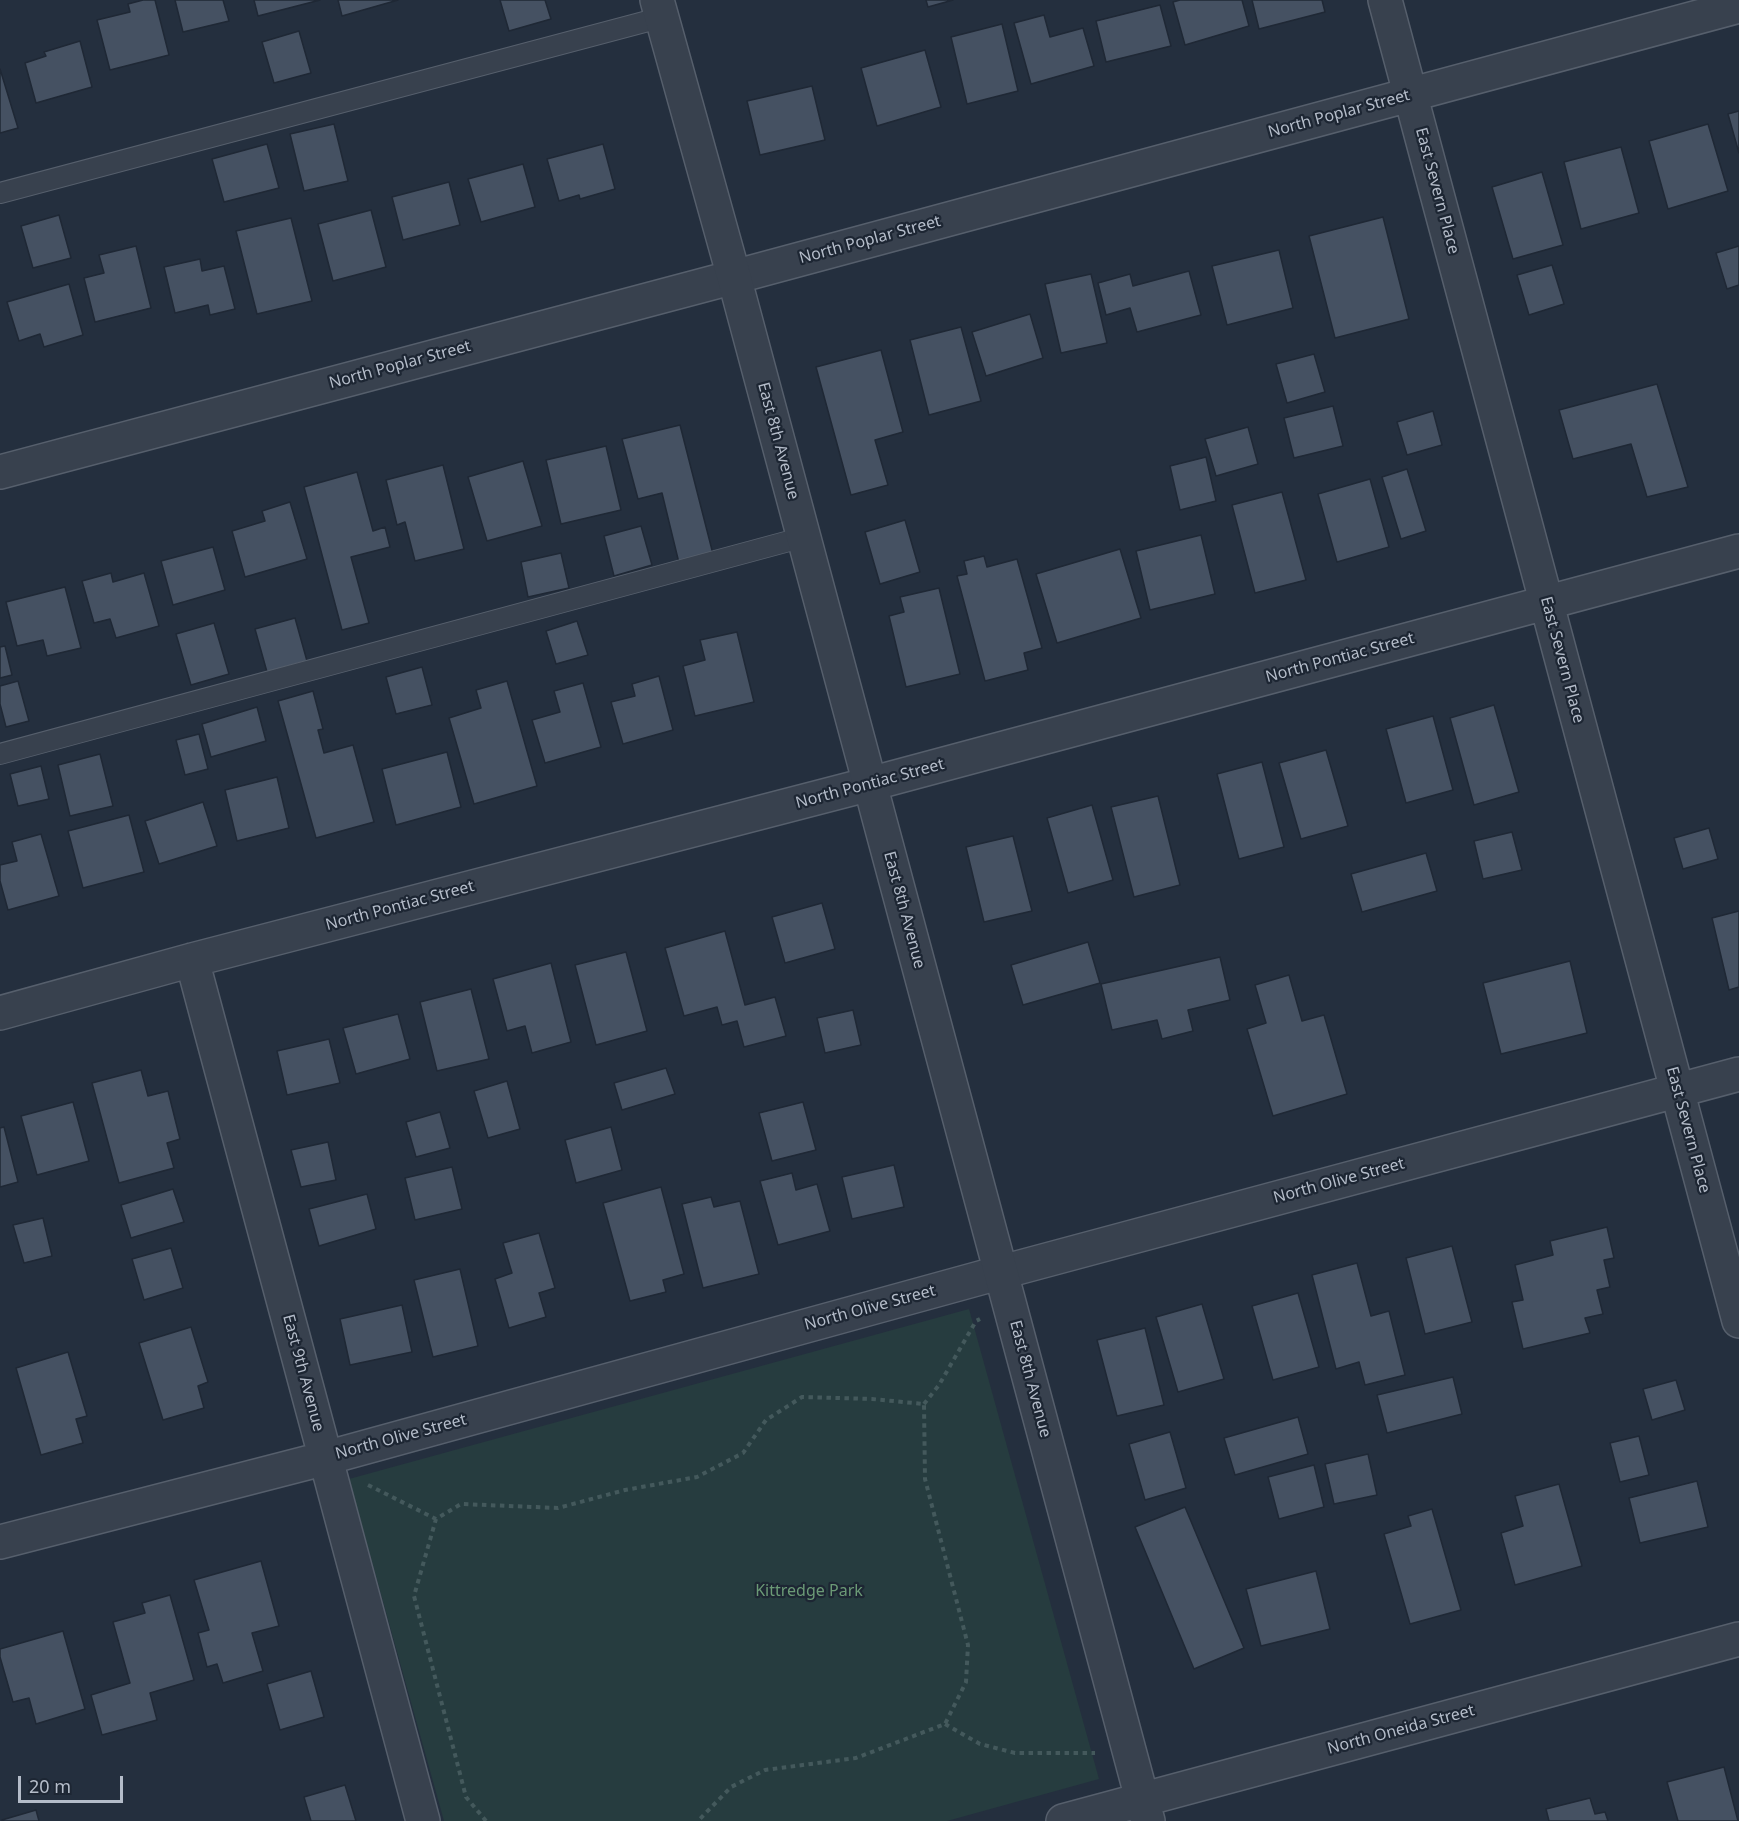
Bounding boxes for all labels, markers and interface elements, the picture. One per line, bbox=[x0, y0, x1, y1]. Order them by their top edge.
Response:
street label: North Poplar Street bbox=[1266, 86, 1412, 142]
street label: East Severn Place bbox=[1411, 126, 1463, 256]
street label: North Poplar Street bbox=[797, 212, 943, 268]
street label: North Poplar Street bbox=[327, 337, 473, 393]
street label: East 8th Avenue bbox=[753, 380, 803, 502]
street label: East Severn Place bbox=[1536, 595, 1588, 725]
street label: North Pontiac Street bbox=[1264, 629, 1416, 687]
street label: North Pontiac Street bbox=[794, 755, 946, 813]
street label: East 8th Avenue bbox=[879, 849, 929, 971]
street label: North Pontiac Street bbox=[324, 877, 476, 935]
street label: East Severn Place bbox=[1662, 1065, 1714, 1195]
street label: North Olive Street bbox=[1271, 1154, 1407, 1208]
street label: North Olive Street bbox=[802, 1281, 938, 1335]
street label: East 9th Avenue bbox=[278, 1312, 328, 1434]
street label: East 8th Avenue bbox=[1005, 1318, 1055, 1440]
street label: North Olive Street bbox=[333, 1410, 469, 1464]
park label: Kittredge Park bbox=[755, 1581, 863, 1601]
street label: North Oneida Street bbox=[1325, 1701, 1477, 1759]
scale bar bbox=[21, 1764, 126, 1802]
text: 20 m bbox=[29, 1774, 71, 1798]

